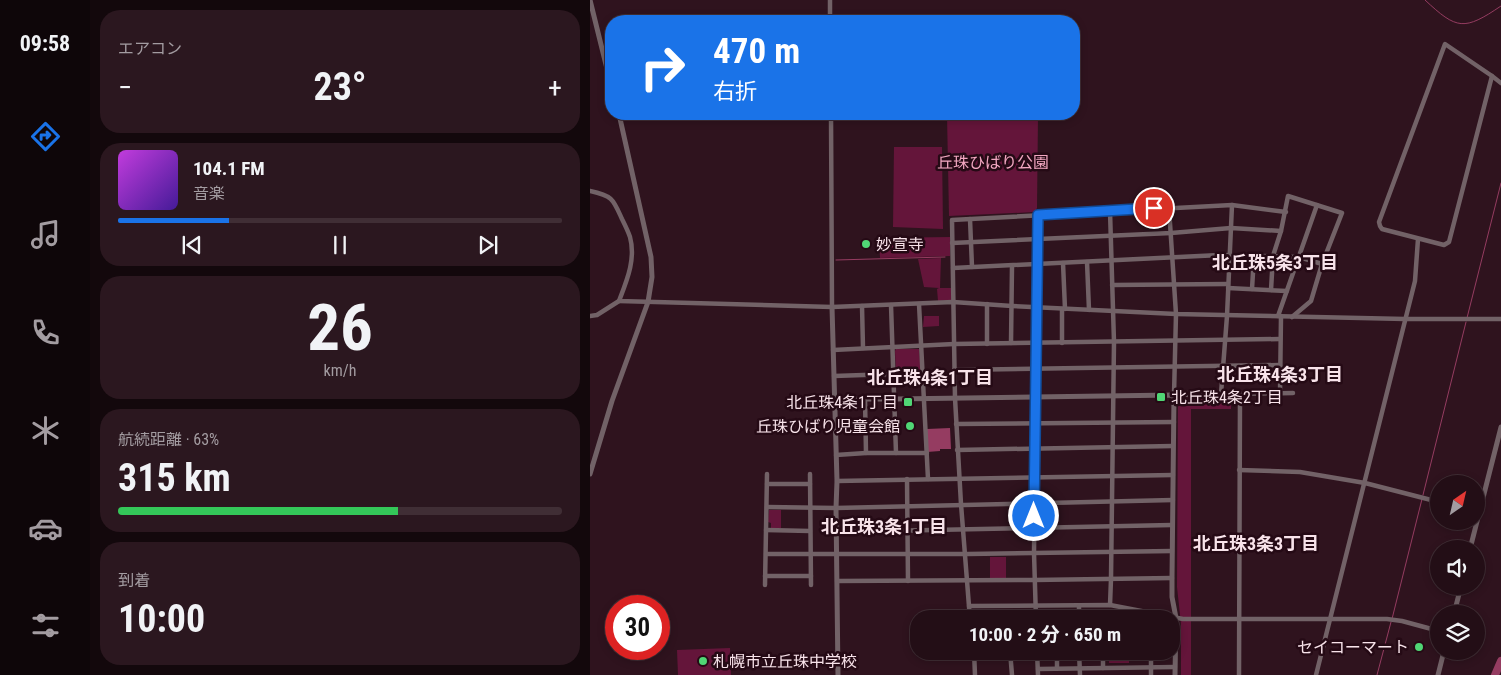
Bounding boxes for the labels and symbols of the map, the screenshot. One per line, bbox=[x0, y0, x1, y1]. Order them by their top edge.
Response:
park label: 丘珠ひばり公園 bbox=[937, 153, 1049, 172]
pin bbox=[1133, 187, 1175, 229]
place label: 妙宣寺 bbox=[876, 235, 924, 254]
marker: 妙宣寺 bbox=[860, 238, 872, 250]
district label: 北丘珠5条3丁目 bbox=[1212, 252, 1338, 273]
district label: 北丘珠4条3丁目 bbox=[1217, 364, 1343, 385]
district label: 北丘珠4条1丁目 bbox=[867, 367, 993, 388]
place label: 北丘珠4条2丁目 bbox=[1171, 388, 1283, 407]
marker: 北丘珠4条2丁目 bbox=[1155, 391, 1167, 403]
place label: 北丘珠4条1丁目 bbox=[786, 393, 898, 412]
marker: 北丘珠4条1丁目 bbox=[902, 396, 914, 408]
place label: 丘珠ひばり児童会館 bbox=[756, 417, 900, 436]
marker: 丘珠ひばり児童会館 bbox=[904, 420, 916, 432]
north arrow bbox=[1430, 475, 1485, 530]
position arrow bbox=[1007, 489, 1059, 541]
district label: 北丘珠3条1丁目 bbox=[821, 516, 947, 537]
district label: 北丘珠3条3丁目 bbox=[1193, 533, 1319, 554]
speed limit sign: 30 bbox=[605, 595, 670, 660]
place label: セイコーマート bbox=[1297, 638, 1409, 657]
marker: セイコーマート bbox=[1413, 641, 1425, 653]
place label: 札幌市立丘珠中学校 bbox=[713, 652, 857, 671]
marker: 札幌市立丘珠中学校 bbox=[697, 655, 709, 667]

